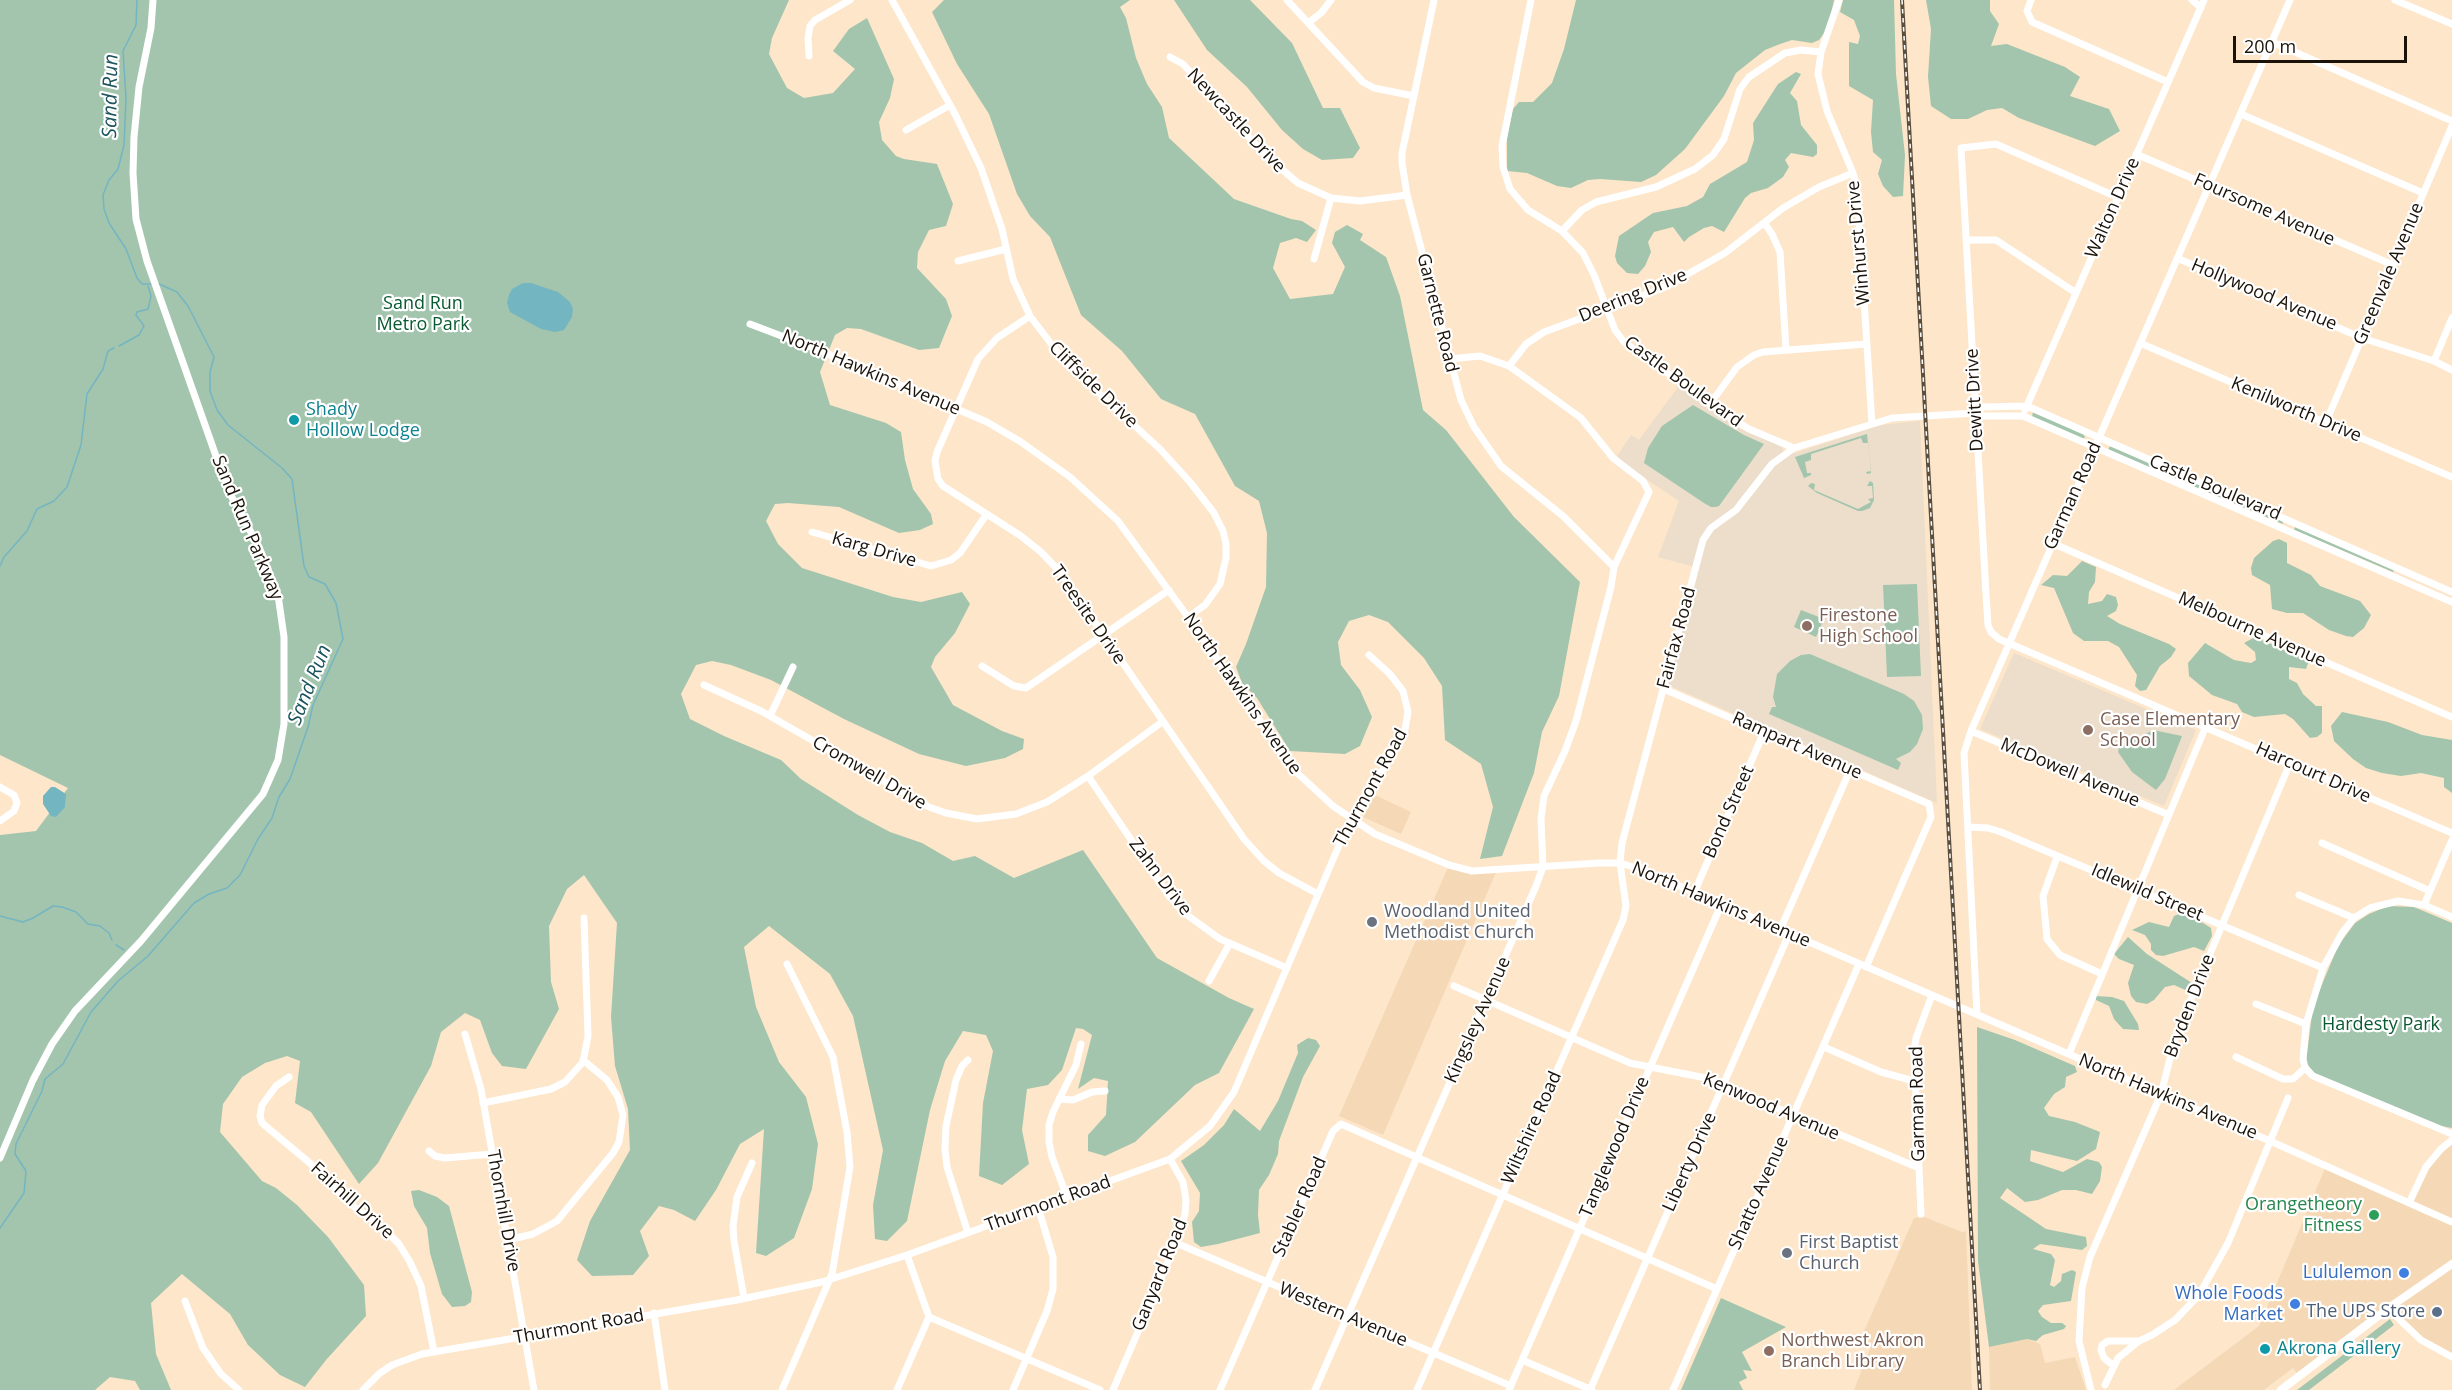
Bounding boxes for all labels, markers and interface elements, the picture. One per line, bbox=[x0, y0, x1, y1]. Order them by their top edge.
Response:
scale bar bbox=[2236, 24, 2410, 62]
text: 200 m bbox=[2244, 34, 2296, 58]
water label: Sand Run bbox=[98, 54, 124, 138]
street label: Newcastle Drive bbox=[1182, 64, 1290, 178]
street label: Walton Drive bbox=[2081, 154, 2145, 262]
street label: Foursome Avenue bbox=[2190, 169, 2338, 251]
street label: Winhurst Drive bbox=[1843, 180, 1875, 306]
street label: Greenvale Avenue bbox=[2349, 200, 2429, 348]
street label: Garnette Road bbox=[1412, 251, 1462, 375]
street label: Hollywood Avenue bbox=[2188, 255, 2340, 335]
street label: Deering Drive bbox=[1576, 264, 1690, 328]
park label: Sand Run Metro Park bbox=[376, 293, 470, 336]
street label: North Hawkins Avenue bbox=[778, 326, 964, 420]
street label: Castle Boulevard bbox=[1620, 332, 1746, 432]
street label: Cliffside Drive bbox=[1044, 337, 1142, 433]
street label: Dewitt Drive bbox=[1962, 348, 1988, 452]
street label: Kenilworth Drive bbox=[2228, 373, 2364, 447]
place label: Shady Hollow Lodge bbox=[306, 399, 420, 442]
marker: Shady Hollow Lodge bbox=[287, 413, 301, 427]
street label: Garman Road bbox=[2040, 439, 2106, 553]
street label: Castle Boulevard bbox=[2146, 450, 2284, 526]
street label: Sand Run Parkway bbox=[207, 452, 287, 604]
street label: Karg Drive bbox=[829, 528, 919, 572]
street label: Treesite Drive bbox=[1046, 561, 1130, 669]
street label: Fairfax Road bbox=[1653, 585, 1701, 691]
street label: Melbourne Avenue bbox=[2175, 588, 2329, 672]
place label: Firestone High School bbox=[1819, 605, 1918, 648]
street label: North Hawkins Avenue bbox=[1178, 609, 1306, 779]
marker: Firestone High School bbox=[1800, 619, 1814, 633]
water label: Sand Run bbox=[283, 641, 337, 729]
street label: Rampart Avenue bbox=[1729, 708, 1865, 784]
place label: Case Elementary School bbox=[2100, 709, 2240, 752]
marker: Case Elementary School bbox=[2081, 723, 2095, 737]
street label: Thurmont Road bbox=[1330, 725, 1412, 851]
street label: Cromwell Drive bbox=[808, 732, 930, 814]
street label: McDowell Avenue bbox=[1997, 734, 2143, 812]
street label: Harcourt Drive bbox=[2252, 738, 2374, 808]
street label: Bond Street bbox=[1699, 762, 1759, 862]
street label: Zahn Drive bbox=[1124, 834, 1196, 920]
street label: North Hawkins Avenue bbox=[1628, 858, 1814, 952]
street label: Idlewild Street bbox=[2088, 860, 2206, 926]
place label: Woodland United Methodist Church bbox=[1384, 901, 1534, 944]
marker: Woodland United Methodist Church bbox=[1365, 915, 1379, 929]
street label: Bryden Drive bbox=[2160, 951, 2220, 1061]
street label: Kingsley Avenue bbox=[1440, 954, 1516, 1086]
park label: Hardesty Park bbox=[2322, 1014, 2440, 1036]
street label: Garman Road bbox=[1906, 1046, 1930, 1162]
street label: North Hawkins Avenue bbox=[2075, 1050, 2261, 1144]
street label: Wiltshire Road bbox=[1497, 1068, 1567, 1188]
street label: Kenwood Avenue bbox=[1700, 1069, 1842, 1145]
street label: Tanglewood Drive bbox=[1576, 1073, 1654, 1221]
street label: Liberty Drive bbox=[1658, 1109, 1722, 1215]
street label: Shatto Avenue bbox=[1724, 1133, 1794, 1253]
street label: Thornhill Drive bbox=[482, 1148, 524, 1274]
street label: Stabler Road bbox=[1268, 1154, 1332, 1260]
street label: Fairhill Drive bbox=[306, 1158, 398, 1244]
street label: Thurmont Road bbox=[982, 1171, 1114, 1237]
place label: Orangetheory Fitness bbox=[2245, 1194, 2362, 1236]
marker: Orangetheory Fitness bbox=[2367, 1208, 2381, 1222]
street label: Ganyard Road bbox=[1128, 1216, 1192, 1334]
place label: First Baptist Church bbox=[1799, 1232, 1898, 1274]
marker: First Baptist Church bbox=[1780, 1246, 1794, 1260]
place label: Lululemon bbox=[2303, 1262, 2392, 1284]
marker: Lululemon bbox=[2397, 1266, 2411, 1280]
street label: Western Avenue bbox=[1275, 1278, 1411, 1352]
place label: Whole Foods Market bbox=[2175, 1283, 2283, 1326]
marker: Whole Foods Market bbox=[2288, 1297, 2302, 1311]
place label: The UPS Store bbox=[2306, 1301, 2425, 1323]
street label: Thurmont Road bbox=[512, 1305, 646, 1349]
marker: The UPS Store bbox=[2430, 1305, 2444, 1319]
place label: Northwest Akron Branch Library bbox=[1781, 1330, 1924, 1372]
place label: Akrona Gallery bbox=[2277, 1338, 2400, 1360]
marker: Akrona Gallery bbox=[2258, 1342, 2272, 1356]
marker: Northwest Akron Branch Library bbox=[1762, 1344, 1776, 1358]

